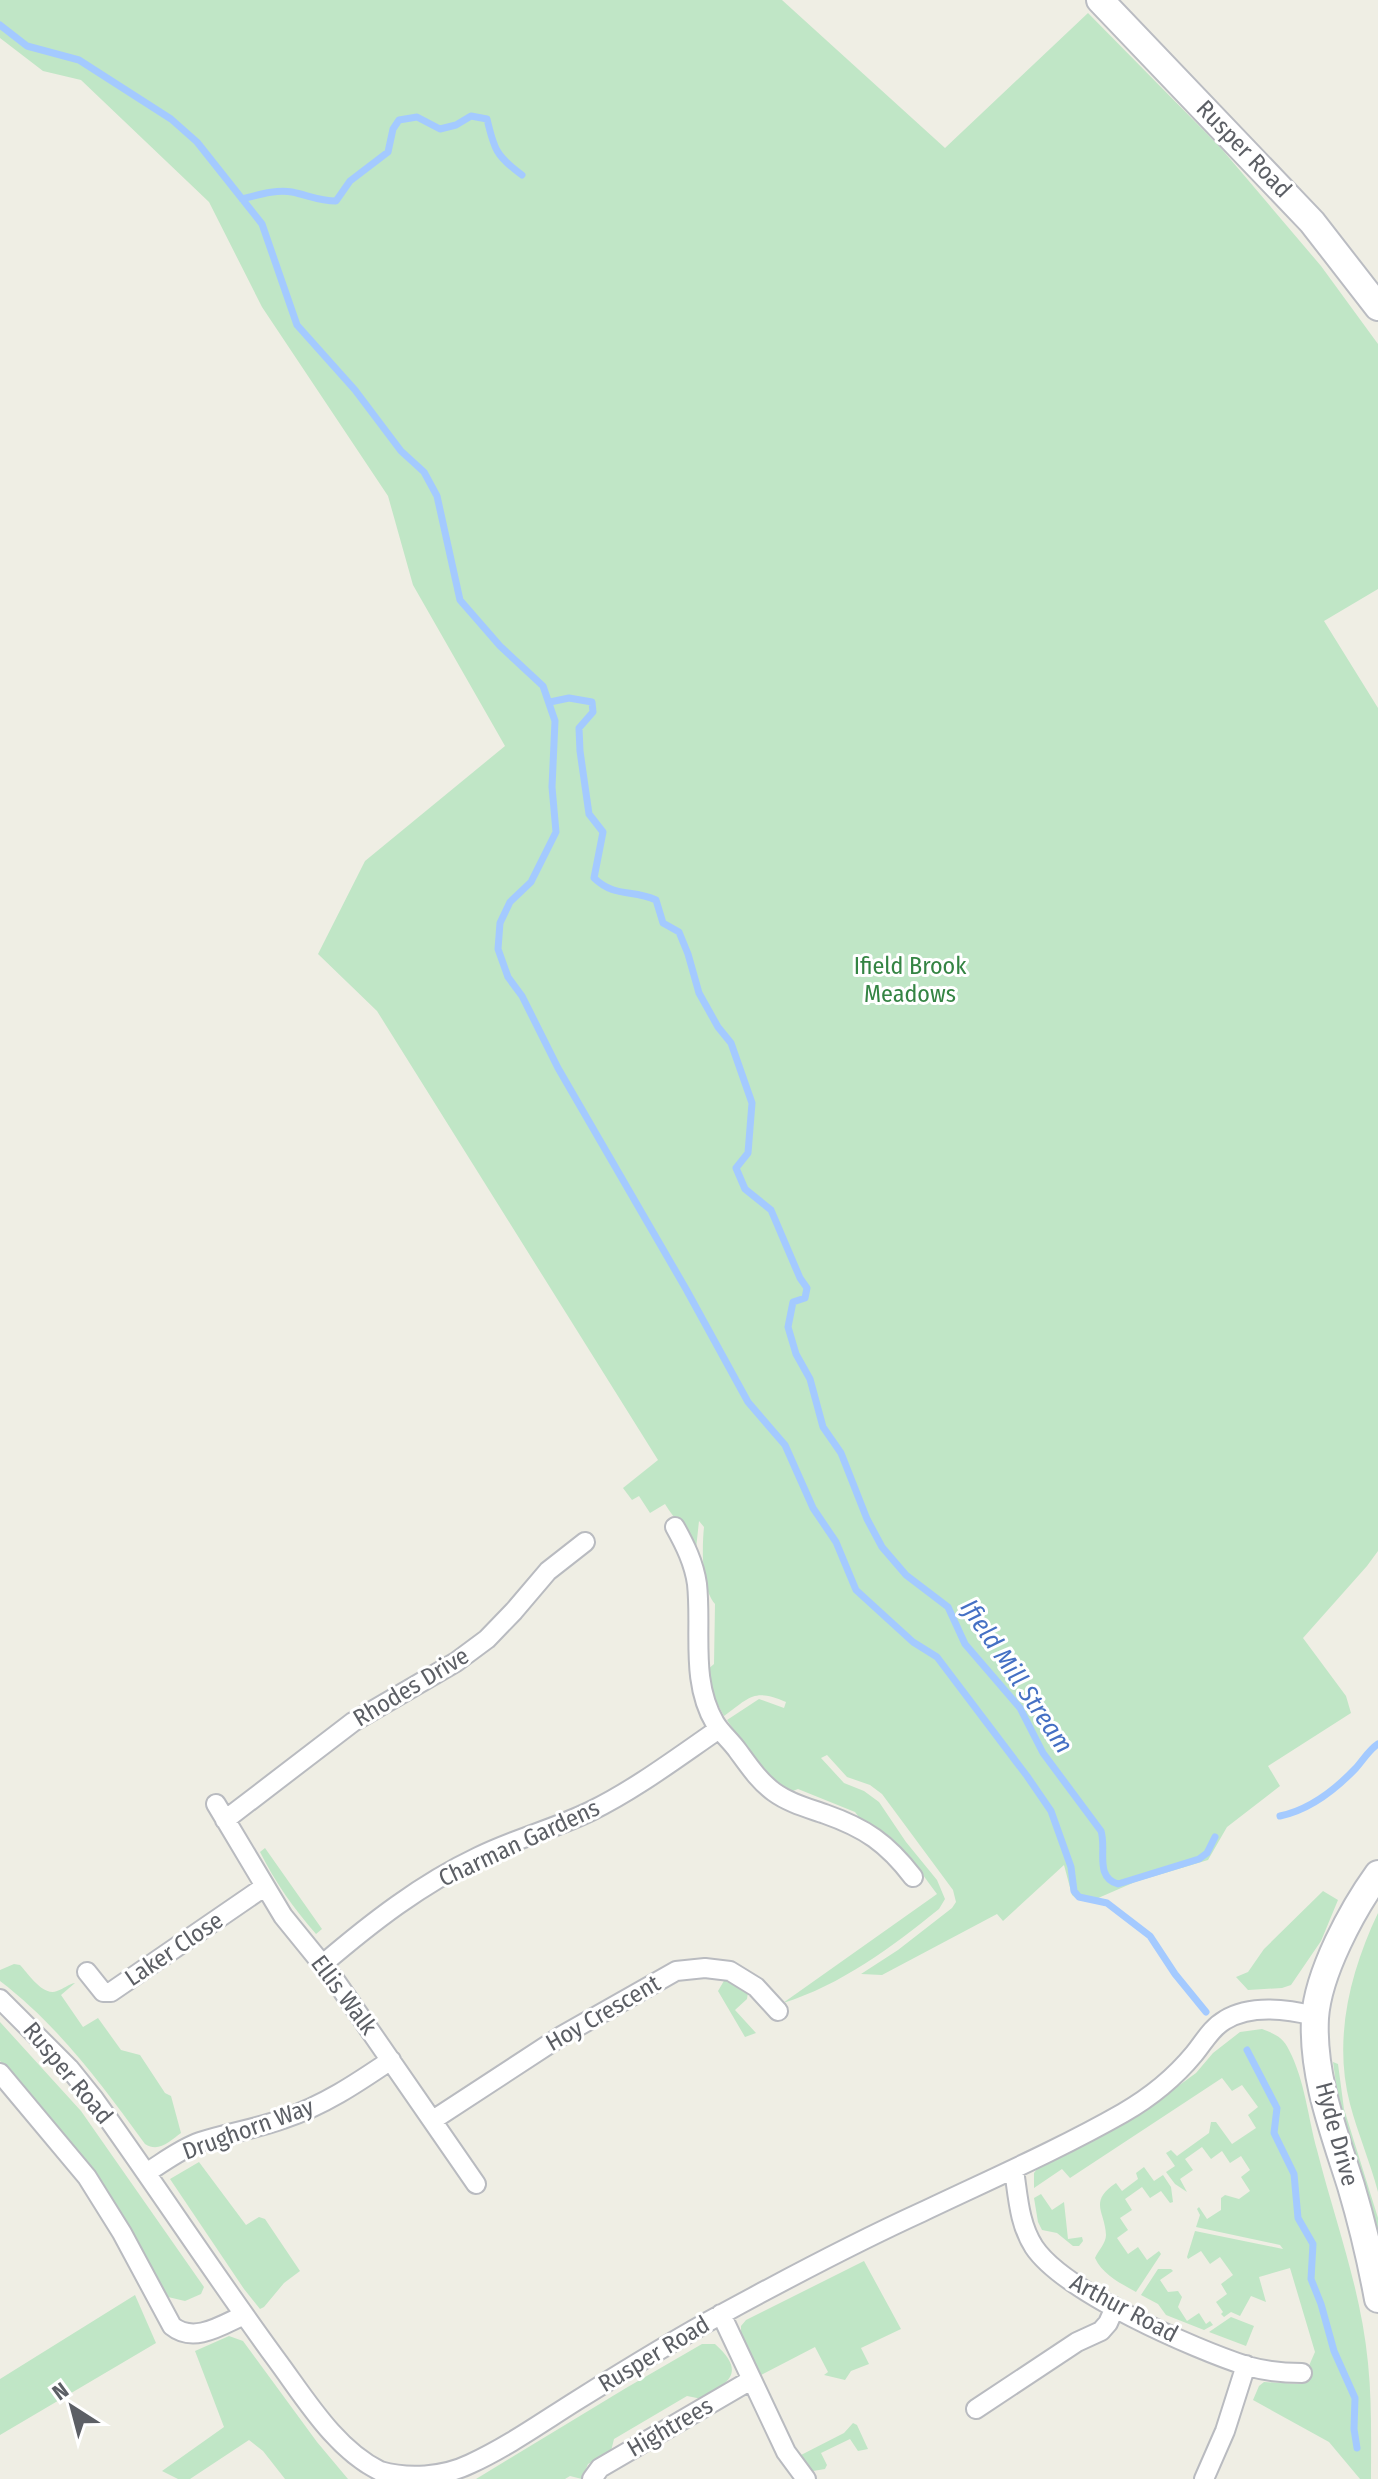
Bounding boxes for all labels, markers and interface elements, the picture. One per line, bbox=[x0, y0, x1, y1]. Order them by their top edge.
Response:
street label: Rusper Road bbox=[1191, 95, 1297, 203]
park label: Ifield Brook Meadows bbox=[854, 952, 967, 1008]
water label: Ifield Mill Stream bbox=[954, 1593, 1079, 1759]
street label: Rhodes Drive bbox=[348, 1642, 474, 1732]
street label: Charman Gardens bbox=[434, 1794, 604, 1892]
street label: Laker Close bbox=[120, 1906, 228, 1992]
street label: Ellis Walk bbox=[305, 1950, 383, 2041]
street label: Hoy Crescent bbox=[541, 1969, 665, 2057]
street label: Rusper Road bbox=[17, 2016, 119, 2130]
street label: Hyde Drive bbox=[1310, 2079, 1364, 2189]
street label: Drughorn Way bbox=[179, 2092, 318, 2166]
street label: Arthur Road bbox=[1065, 2268, 1183, 2348]
street label: Rusper Road bbox=[594, 2310, 714, 2398]
north arrow bbox=[32, 2367, 112, 2447]
text: N bbox=[47, 2376, 74, 2406]
street label: Hightrees bbox=[622, 2391, 718, 2463]

